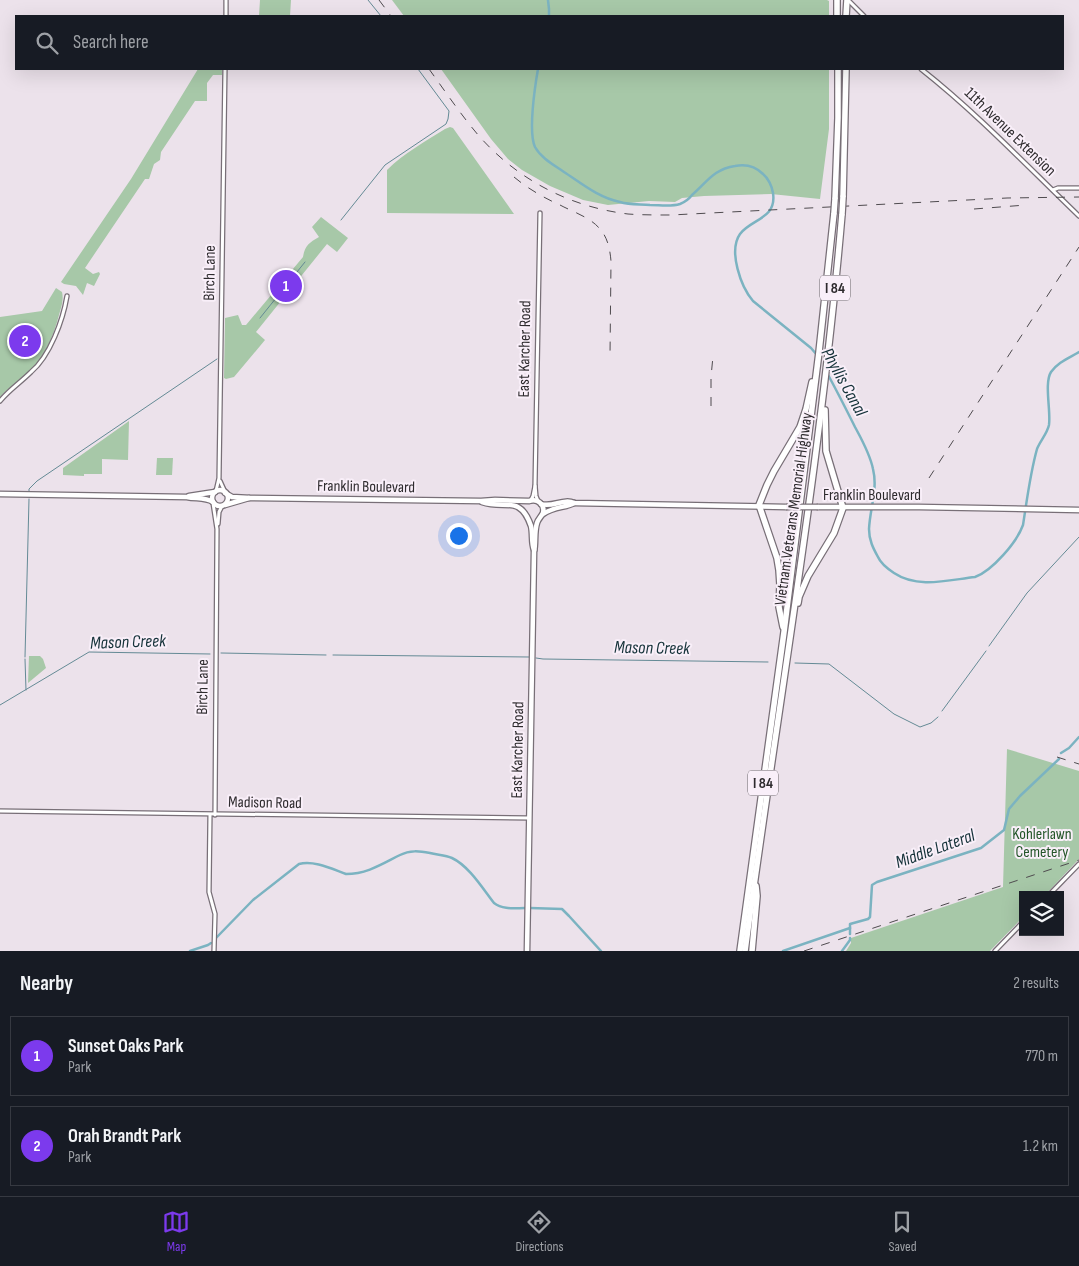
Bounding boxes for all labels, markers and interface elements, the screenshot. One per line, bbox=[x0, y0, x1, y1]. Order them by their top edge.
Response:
search box bbox=[15, 15, 1064, 70]
icon: search bbox=[33, 29, 61, 57]
text: Search here bbox=[73, 31, 149, 54]
street label: 11th Avenue Extension bbox=[960, 84, 1060, 180]
street label: Birch Lane bbox=[200, 245, 220, 301]
pin: 1 bbox=[270, 267, 302, 305]
road number: I 84 bbox=[820, 276, 850, 300]
street label: East Karcher Road bbox=[515, 300, 535, 398]
pin: 2 bbox=[9, 322, 41, 360]
water label: Phyllis Canal bbox=[817, 344, 872, 420]
street label: Vietnam Veterans Memorial Highway bbox=[771, 411, 817, 607]
street label: Franklin Boulevard bbox=[317, 477, 415, 497]
street label: Franklin Boulevard bbox=[823, 486, 921, 505]
your location bbox=[446, 523, 472, 549]
water label: Mason Creek bbox=[90, 630, 168, 654]
water label: Mason Creek bbox=[614, 637, 691, 659]
street label: Birch Lane bbox=[193, 659, 213, 715]
street label: East Karcher Road bbox=[508, 701, 528, 799]
road number: I 84 bbox=[748, 770, 778, 796]
street label: Madison Road bbox=[228, 793, 302, 813]
water label: Middle Lateral bbox=[892, 825, 978, 873]
park label: Kohlerlawn Cemetery bbox=[1012, 825, 1072, 862]
map controls bbox=[1019, 891, 1064, 936]
button: layers bbox=[1019, 891, 1064, 936]
text: Nearby bbox=[20, 971, 73, 996]
text: 2 results bbox=[1013, 974, 1059, 993]
text: Sunset Oaks Park bbox=[68, 1035, 184, 1058]
text: 1 bbox=[34, 1047, 40, 1066]
text: 770 m bbox=[1025, 1047, 1058, 1066]
text: Park bbox=[68, 1058, 91, 1077]
text: Orah Brandt Park bbox=[68, 1125, 181, 1148]
text: 2 bbox=[33, 1137, 41, 1156]
text: 1.2 km bbox=[1023, 1137, 1058, 1156]
text: Park bbox=[68, 1148, 91, 1167]
tab: Map bbox=[162, 1208, 190, 1255]
tab: Directions bbox=[515, 1208, 564, 1255]
tab: Saved bbox=[888, 1208, 917, 1255]

